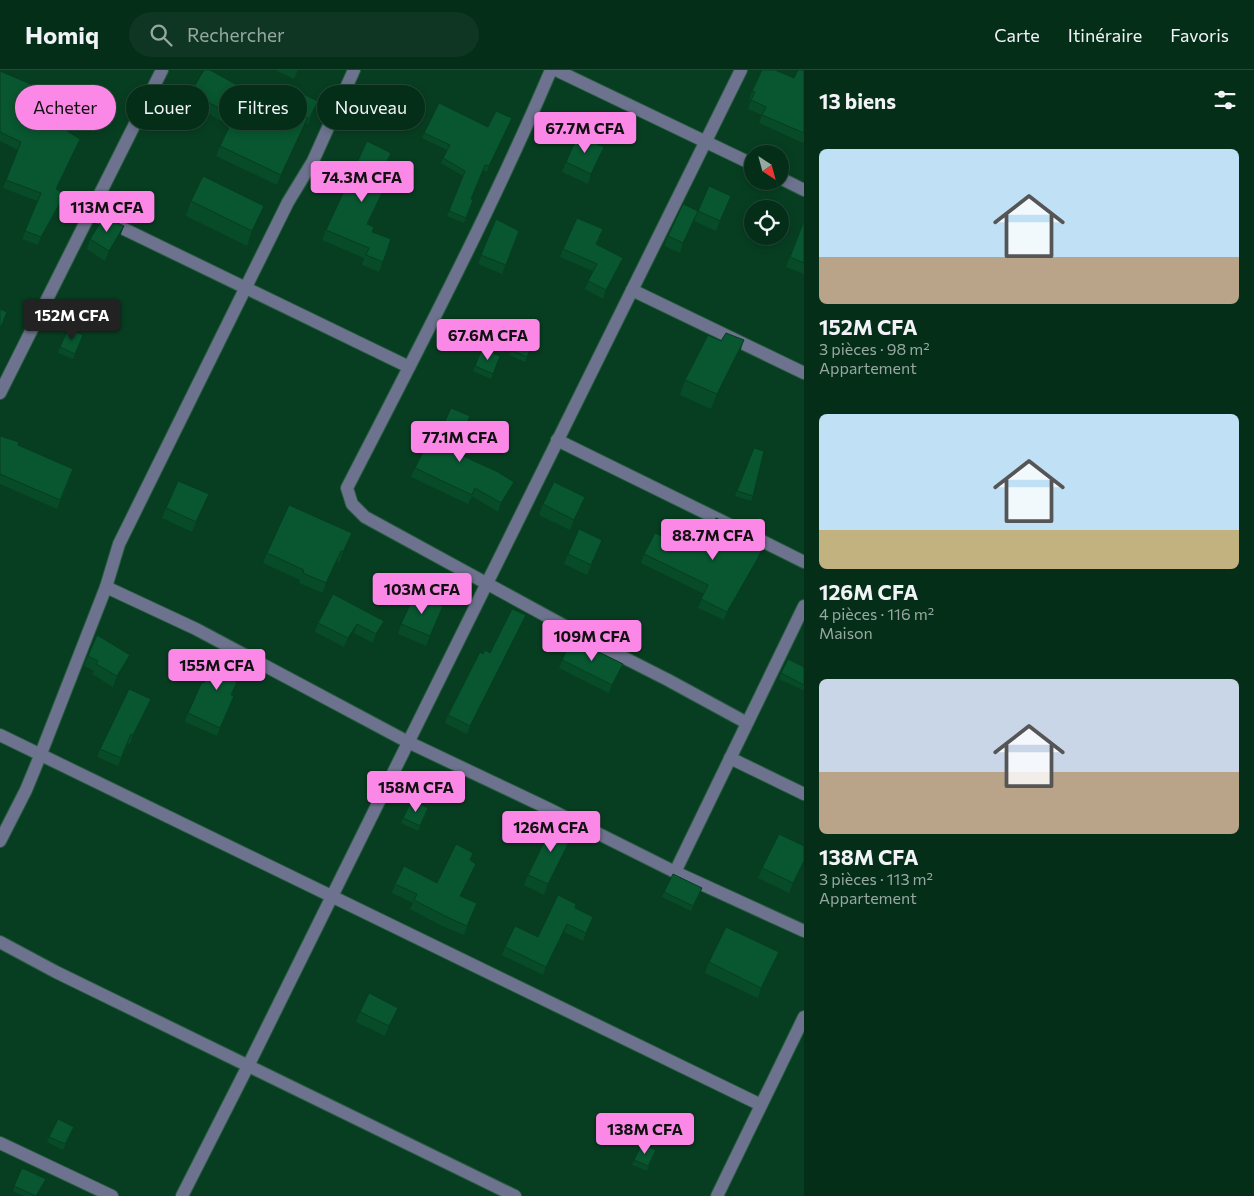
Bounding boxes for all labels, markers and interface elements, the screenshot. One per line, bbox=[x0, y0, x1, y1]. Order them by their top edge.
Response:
search box bbox=[129, 12, 479, 57]
text: Homiq bbox=[25, 20, 99, 49]
icon: search bbox=[147, 21, 175, 49]
text: Rechercher bbox=[187, 23, 285, 46]
text: Carte bbox=[994, 24, 1040, 46]
text: Itinéraire bbox=[1068, 24, 1142, 46]
text: Favoris bbox=[1170, 24, 1229, 46]
chip: Acheter bbox=[15, 85, 116, 130]
chip: Louer bbox=[126, 85, 209, 130]
chip: Filtres bbox=[219, 85, 307, 130]
chip: Nouveau bbox=[317, 85, 425, 130]
icon: filters bbox=[1211, 86, 1239, 114]
text: 13 biens bbox=[819, 88, 896, 113]
pin: 67.7M CFA bbox=[528, 112, 642, 154]
text: 67.7M CFA bbox=[545, 118, 625, 137]
north arrow bbox=[744, 145, 789, 190]
map controls bbox=[744, 145, 789, 245]
pin: 74.3M CFA bbox=[305, 160, 419, 203]
text: 74.3M CFA bbox=[322, 167, 402, 186]
icon: home bbox=[984, 181, 1074, 271]
pin: 113M CFA bbox=[55, 190, 159, 233]
text: 113M CFA bbox=[70, 197, 144, 216]
button: locate bbox=[744, 200, 789, 245]
pin: 152M CFA bbox=[20, 298, 124, 341]
text: 152M CFA bbox=[34, 305, 110, 324]
text: 152M CFA bbox=[819, 314, 918, 339]
pin: 67.6M CFA bbox=[431, 318, 545, 361]
text: 67.6M CFA bbox=[448, 325, 528, 344]
text: 3 pièces · 98 m² bbox=[819, 339, 930, 358]
text: Appartement bbox=[819, 358, 917, 377]
pin: 77.1M CFA bbox=[403, 420, 517, 463]
text: 77.1M CFA bbox=[422, 427, 498, 446]
icon: home bbox=[984, 446, 1074, 536]
pin: 88.7M CFA bbox=[656, 518, 770, 561]
text: 88.7M CFA bbox=[672, 525, 754, 544]
pin: 103M CFA bbox=[370, 572, 474, 615]
text: 103M CFA bbox=[384, 579, 460, 598]
text: 126M CFA bbox=[819, 579, 918, 604]
text: 4 pièces · 116 m² bbox=[819, 604, 934, 623]
pin: 109M CFA bbox=[540, 620, 644, 662]
text: Maison bbox=[819, 623, 873, 642]
text: 109M CFA bbox=[553, 626, 631, 645]
pin: 155M CFA bbox=[165, 648, 269, 691]
text: 155M CFA bbox=[179, 655, 255, 674]
icon: home bbox=[984, 711, 1074, 801]
pin: 158M CFA bbox=[364, 770, 468, 813]
text: 158M CFA bbox=[378, 777, 454, 796]
pin: 126M CFA bbox=[499, 810, 603, 853]
text: 126M CFA bbox=[513, 817, 589, 836]
text: 138M CFA bbox=[819, 844, 919, 869]
text: 3 pièces · 113 m² bbox=[819, 869, 933, 888]
text: Appartement bbox=[819, 888, 917, 907]
pin: 138M CFA bbox=[593, 1112, 697, 1155]
text: 138M CFA bbox=[607, 1119, 683, 1138]

